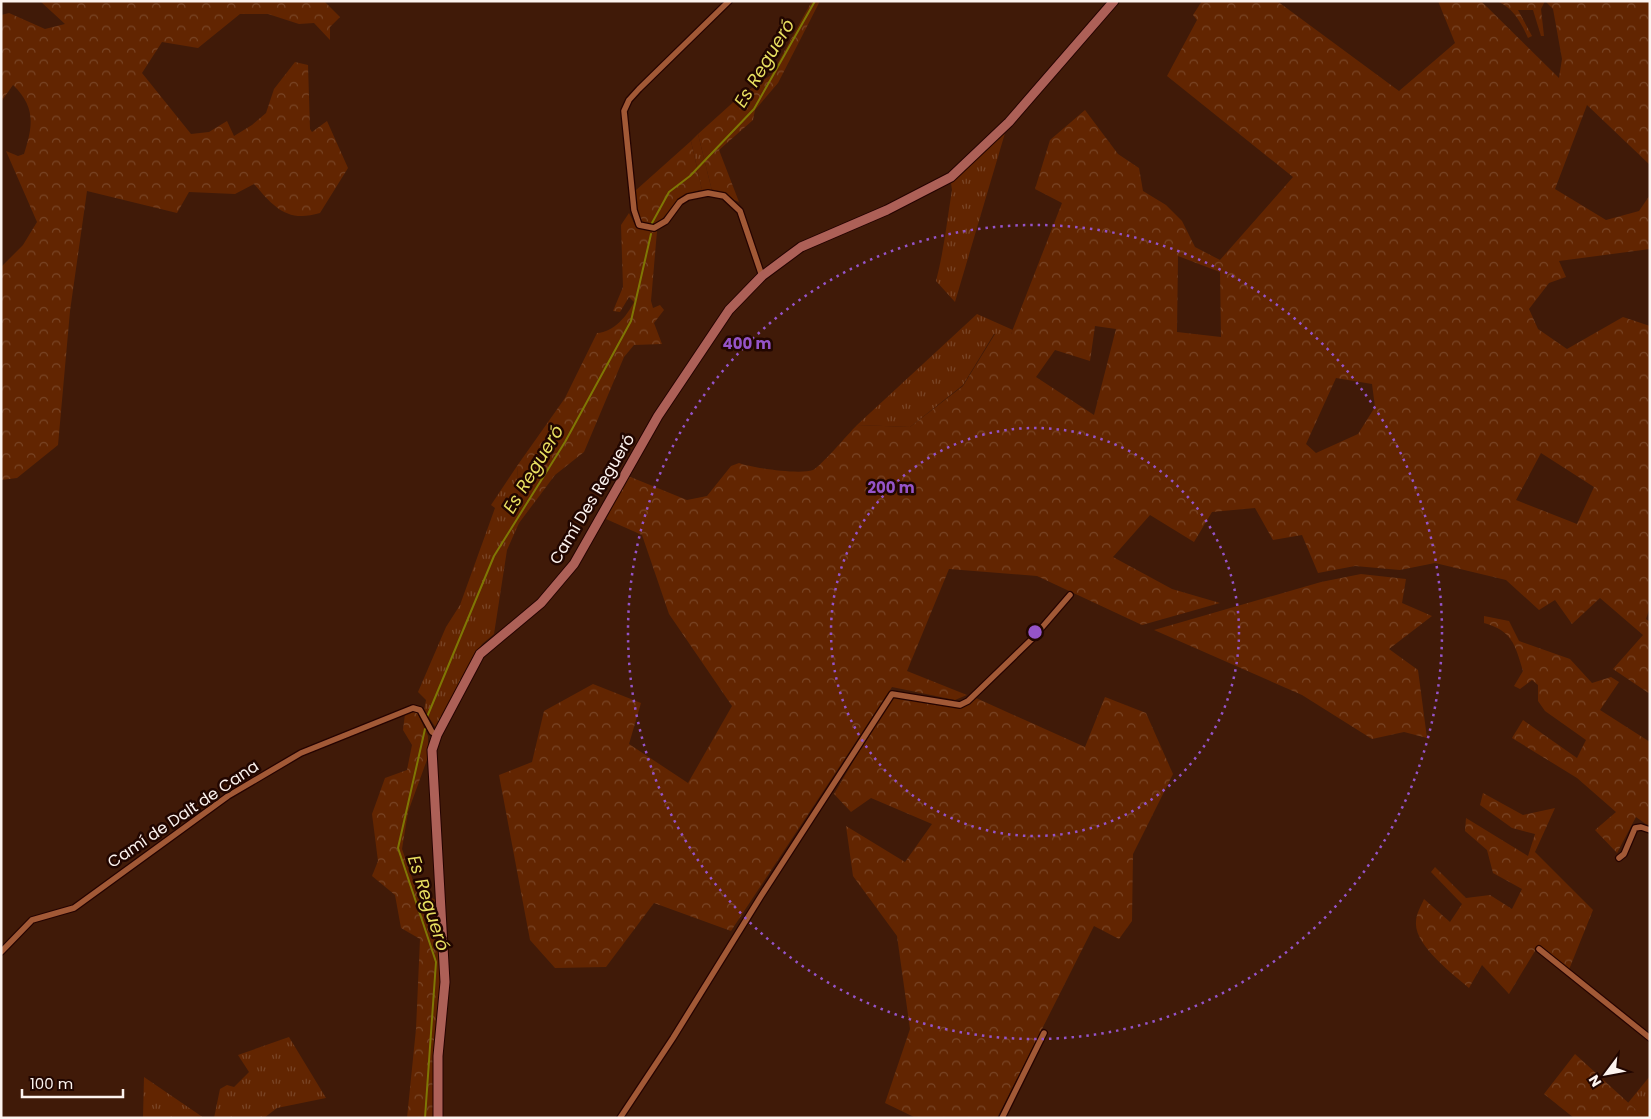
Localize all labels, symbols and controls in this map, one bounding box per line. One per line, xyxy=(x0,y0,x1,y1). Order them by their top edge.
water label: Es Regueró xyxy=(728,14,800,112)
text: 400 m xyxy=(723,333,772,354)
water label: Es Regueró xyxy=(497,420,569,518)
street label: Camí Des Regueró xyxy=(544,429,640,569)
text: 200 m xyxy=(867,477,915,498)
centre of rings xyxy=(1026,623,1044,641)
street label: Camí de Dalt de Cana xyxy=(103,755,263,873)
water label: Es Regueró xyxy=(402,852,456,954)
north arrow xyxy=(1581,1049,1631,1099)
scale bar xyxy=(22,1066,124,1098)
text: N xyxy=(1584,1071,1606,1091)
text: 100 m xyxy=(30,1073,73,1094)

